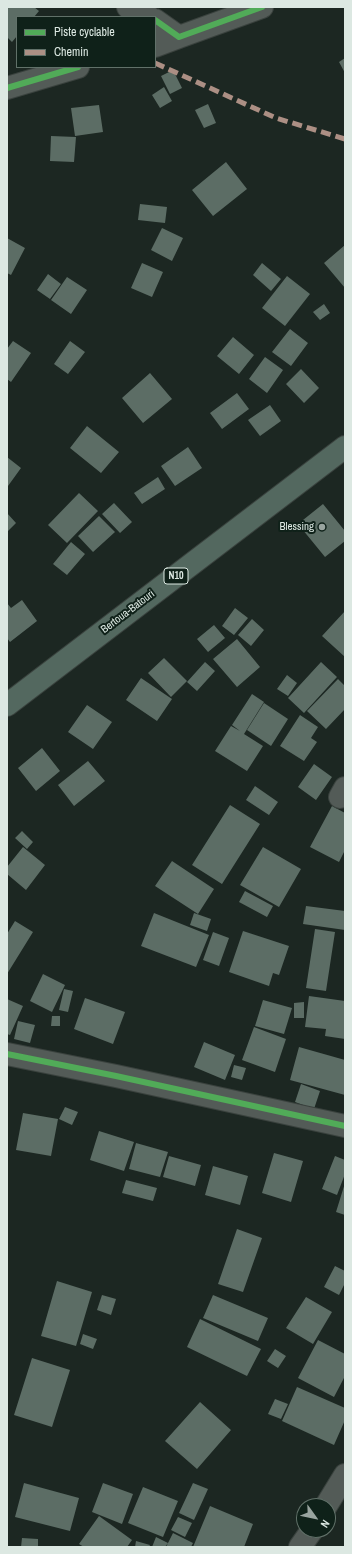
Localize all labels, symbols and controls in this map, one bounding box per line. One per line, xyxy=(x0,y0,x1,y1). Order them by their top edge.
legend xyxy=(16,16,156,68)
text: Piste cyclable xyxy=(54,24,115,40)
text: Chemin xyxy=(54,44,88,60)
place label: Blessing xyxy=(279,520,314,534)
marker: Blessing xyxy=(317,522,327,532)
road number: N10 xyxy=(164,568,188,584)
street label: Bertoua-Batouri xyxy=(99,588,157,636)
north arrow xyxy=(296,1498,336,1538)
text: N xyxy=(318,1517,333,1531)

